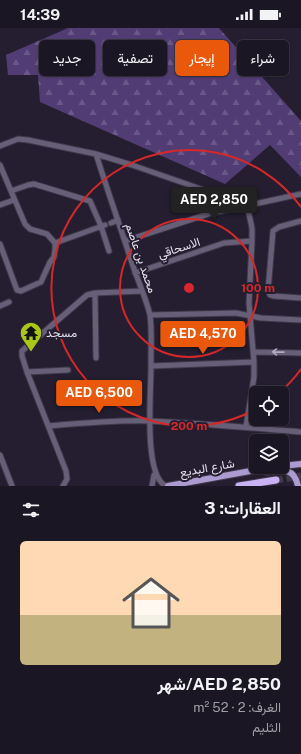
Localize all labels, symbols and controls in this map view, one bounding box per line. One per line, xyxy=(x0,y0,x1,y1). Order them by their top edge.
text: 14:39 xyxy=(20,6,60,23)
chip: جديد xyxy=(39,40,95,76)
chip: تصفية xyxy=(103,40,167,76)
chip: إيجار xyxy=(175,40,229,76)
chip: شراء xyxy=(237,40,289,76)
pin: AED 2,850 xyxy=(168,187,260,221)
text: AED 2,850 xyxy=(180,192,248,207)
street label: محمد بن عاصم xyxy=(122,221,159,295)
street label: الاسحاقي xyxy=(156,235,203,264)
centre of rings xyxy=(182,281,196,295)
text: 100 m xyxy=(241,281,275,295)
temple icon: مسجد xyxy=(18,320,44,353)
pin: AED 4,570 xyxy=(157,321,249,355)
place label: مسجد xyxy=(46,326,77,340)
text: AED 4,570 xyxy=(169,326,237,341)
one-way arrow xyxy=(272,348,285,356)
pin: AED 6,500 xyxy=(53,380,145,414)
text: AED 6,500 xyxy=(65,385,133,400)
map controls xyxy=(249,386,289,474)
button: locate xyxy=(249,386,289,426)
text: 200 m xyxy=(171,419,207,433)
button: layers xyxy=(249,434,289,474)
street label: شارع البديع xyxy=(178,456,236,482)
text: العقارات: 3 xyxy=(204,498,281,518)
icon: filters xyxy=(20,499,42,521)
icon: home xyxy=(115,567,187,639)
text: AED 2,850/شهر xyxy=(157,674,281,694)
text: الغرف: 2 · 52 m² xyxy=(193,700,281,715)
text: الثليم xyxy=(252,720,281,735)

